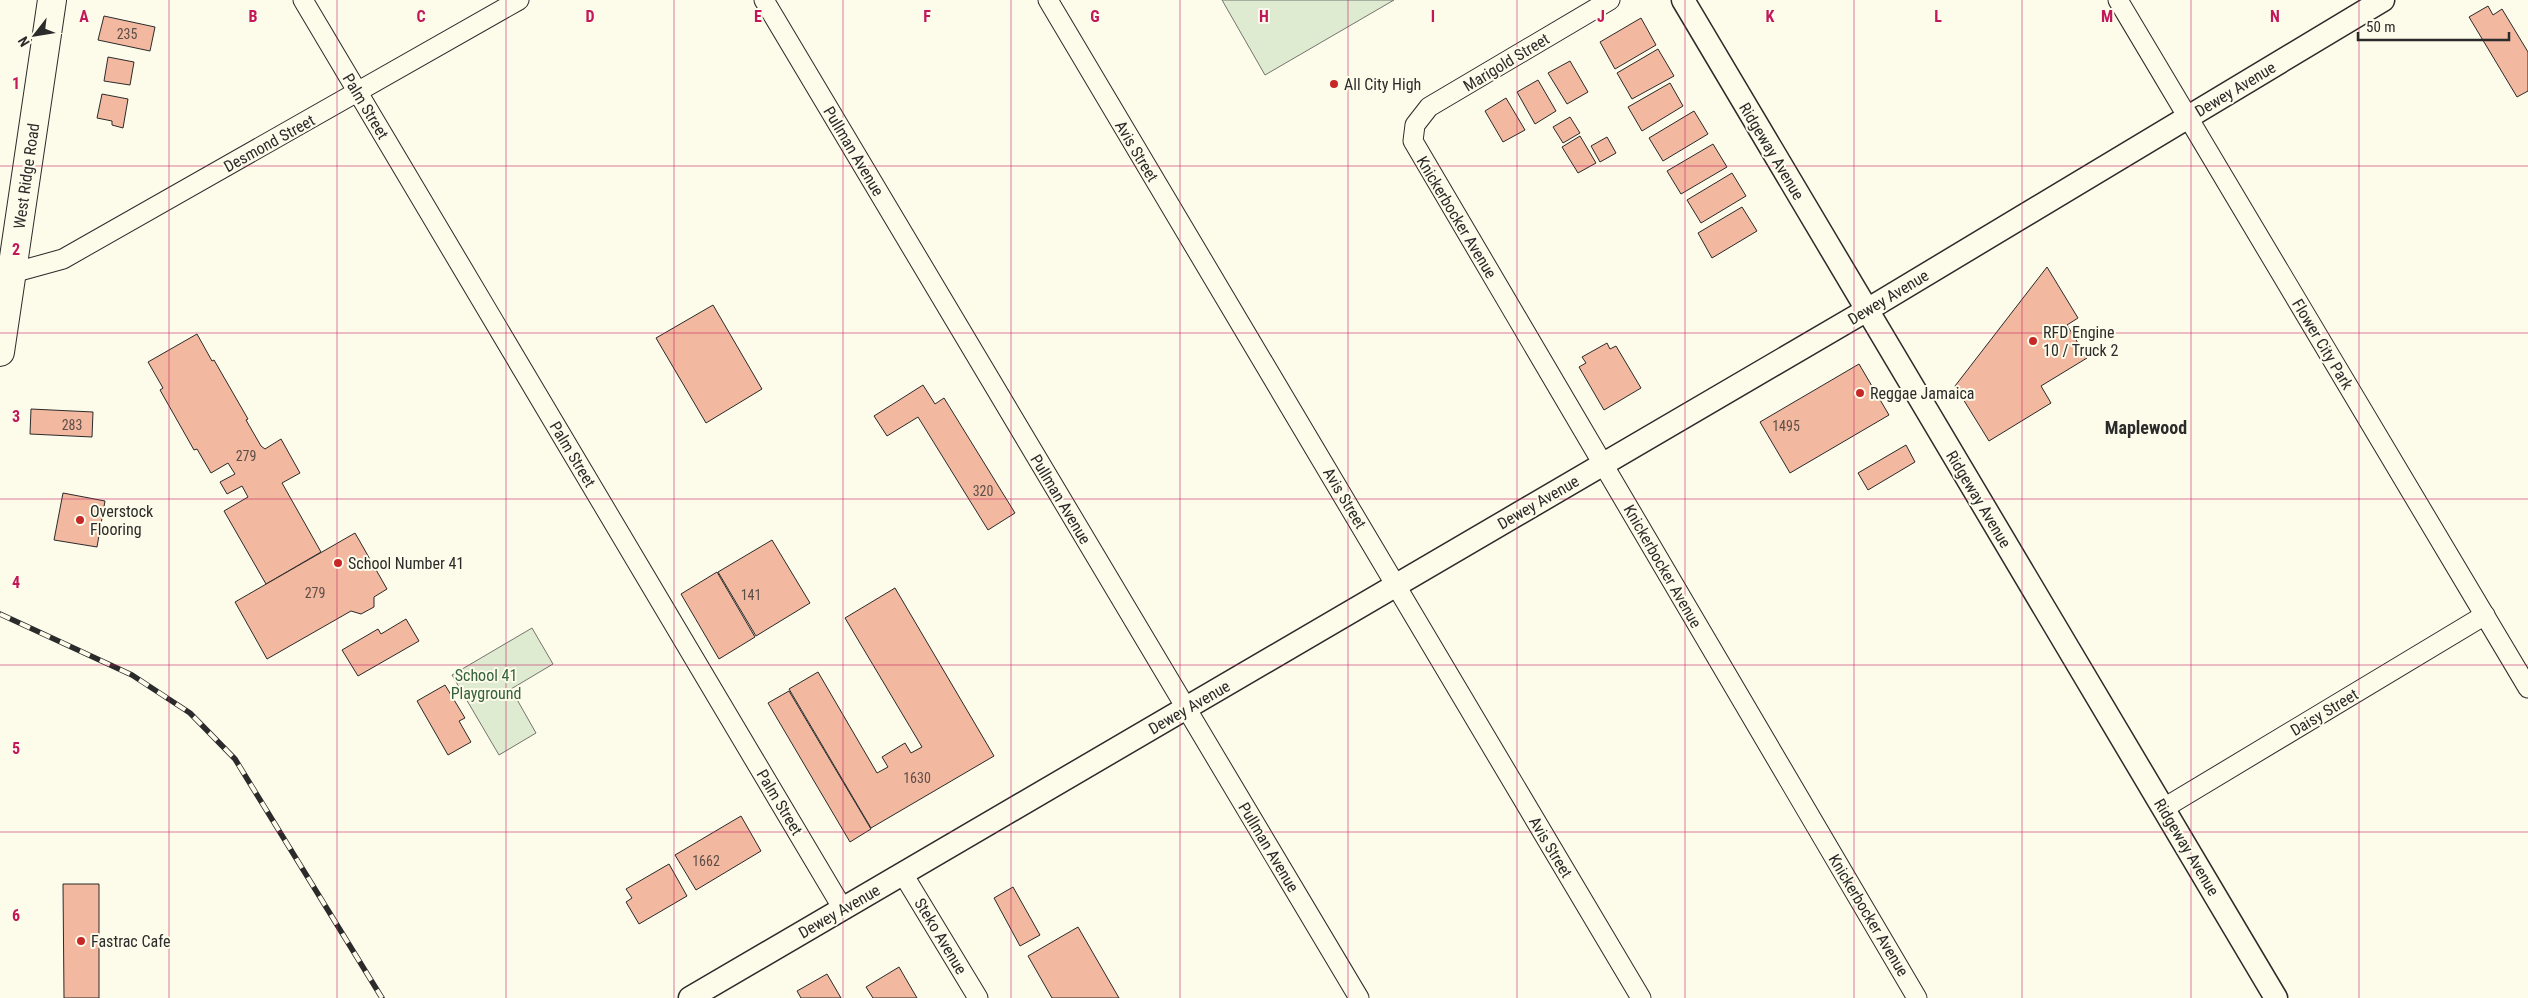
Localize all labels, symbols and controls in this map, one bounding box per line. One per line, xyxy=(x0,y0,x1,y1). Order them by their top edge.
text: A xyxy=(79,7,89,26)
text: B xyxy=(249,7,258,26)
text: C xyxy=(416,7,426,26)
text: D xyxy=(585,7,595,26)
text: E xyxy=(754,7,762,26)
text: F xyxy=(923,7,931,26)
text: G xyxy=(1090,7,1100,26)
text: H xyxy=(1259,7,1269,26)
text: I xyxy=(1431,7,1435,26)
text: J xyxy=(1597,7,1605,26)
text: K xyxy=(1766,7,1775,26)
text: L xyxy=(1934,7,1942,26)
text: M xyxy=(2101,7,2113,26)
text: N xyxy=(2270,7,2280,26)
north arrow xyxy=(10,10,60,60)
scale bar xyxy=(2358,10,2509,42)
text: 50 m xyxy=(2366,18,2396,36)
house number: 235 xyxy=(117,26,137,42)
street label: Marigold Street xyxy=(1460,29,1553,96)
text: N xyxy=(15,34,33,49)
street label: Dewey Avenue xyxy=(2191,58,2279,121)
street label: Palm Street xyxy=(339,70,393,143)
text: 1 xyxy=(12,74,20,93)
place label: All City High xyxy=(1344,75,1421,94)
marker: All City High xyxy=(1328,78,1340,90)
street label: Ridgeway Avenue xyxy=(1735,99,1808,203)
street label: Pullman Avenue xyxy=(819,103,888,199)
street label: Desmond Street xyxy=(221,111,318,176)
street label: Avis Street xyxy=(1111,117,1162,185)
street label: West Ridge Road xyxy=(10,122,43,230)
street label: Knickerbocker Avenue xyxy=(1413,153,1501,282)
text: 2 xyxy=(12,240,20,259)
street label: Dewey Avenue xyxy=(1844,266,1932,329)
street label: Flower City Park xyxy=(2288,296,2357,394)
place label: RFD Engine 10 / Truck 2 xyxy=(2043,323,2118,360)
marker: RFD Engine 10 / Truck 2 xyxy=(2027,335,2039,347)
place label: Reggae Jamaica xyxy=(1870,384,1974,403)
marker: Reggae Jamaica xyxy=(1854,387,1866,399)
text: 3 xyxy=(12,407,20,426)
house number: 283 xyxy=(62,417,82,433)
district label: Maplewood xyxy=(2105,417,2187,438)
street label: Palm Street xyxy=(546,418,600,491)
house number: 1495 xyxy=(1772,418,1800,434)
street label: Ridgeway Avenue xyxy=(1942,447,2015,551)
house number: 279 xyxy=(236,448,256,464)
street label: Pullman Avenue xyxy=(1026,451,1095,547)
street label: Avis Street xyxy=(1319,464,1370,532)
street label: Dewey Avenue xyxy=(1494,471,1582,533)
house number: 320 xyxy=(973,483,993,499)
street label: Knickerbocker Avenue xyxy=(1620,501,1706,631)
place label: Overstock Flooring xyxy=(90,502,154,539)
marker: Overstock Flooring xyxy=(74,514,86,526)
place label: School Number 41 xyxy=(348,554,464,573)
marker: School Number 41 xyxy=(332,557,344,569)
text: 4 xyxy=(12,573,20,592)
house number: 279 xyxy=(305,585,325,601)
house number: 141 xyxy=(741,587,761,603)
park label: School 41 Playground xyxy=(451,666,521,703)
street label: Dewey Avenue xyxy=(1145,676,1233,738)
street label: Daisy Street xyxy=(2287,685,2362,740)
text: 5 xyxy=(12,739,20,758)
street label: Palm Street xyxy=(753,766,807,839)
house number: 1630 xyxy=(903,770,931,786)
street label: Ridgeway Avenue xyxy=(2150,795,2223,899)
street label: Pullman Avenue xyxy=(1234,799,1303,895)
street label: Avis Street xyxy=(1525,813,1576,881)
street label: Knickerbocker Avenue xyxy=(1825,851,1913,980)
house number: 1662 xyxy=(692,853,720,869)
street label: Dewey Avenue xyxy=(795,880,883,942)
street label: Steko Avenue xyxy=(910,895,971,978)
text: 6 xyxy=(12,906,20,925)
place label: Fastrac Cafe xyxy=(91,932,171,951)
marker: Fastrac Cafe xyxy=(75,935,87,947)

